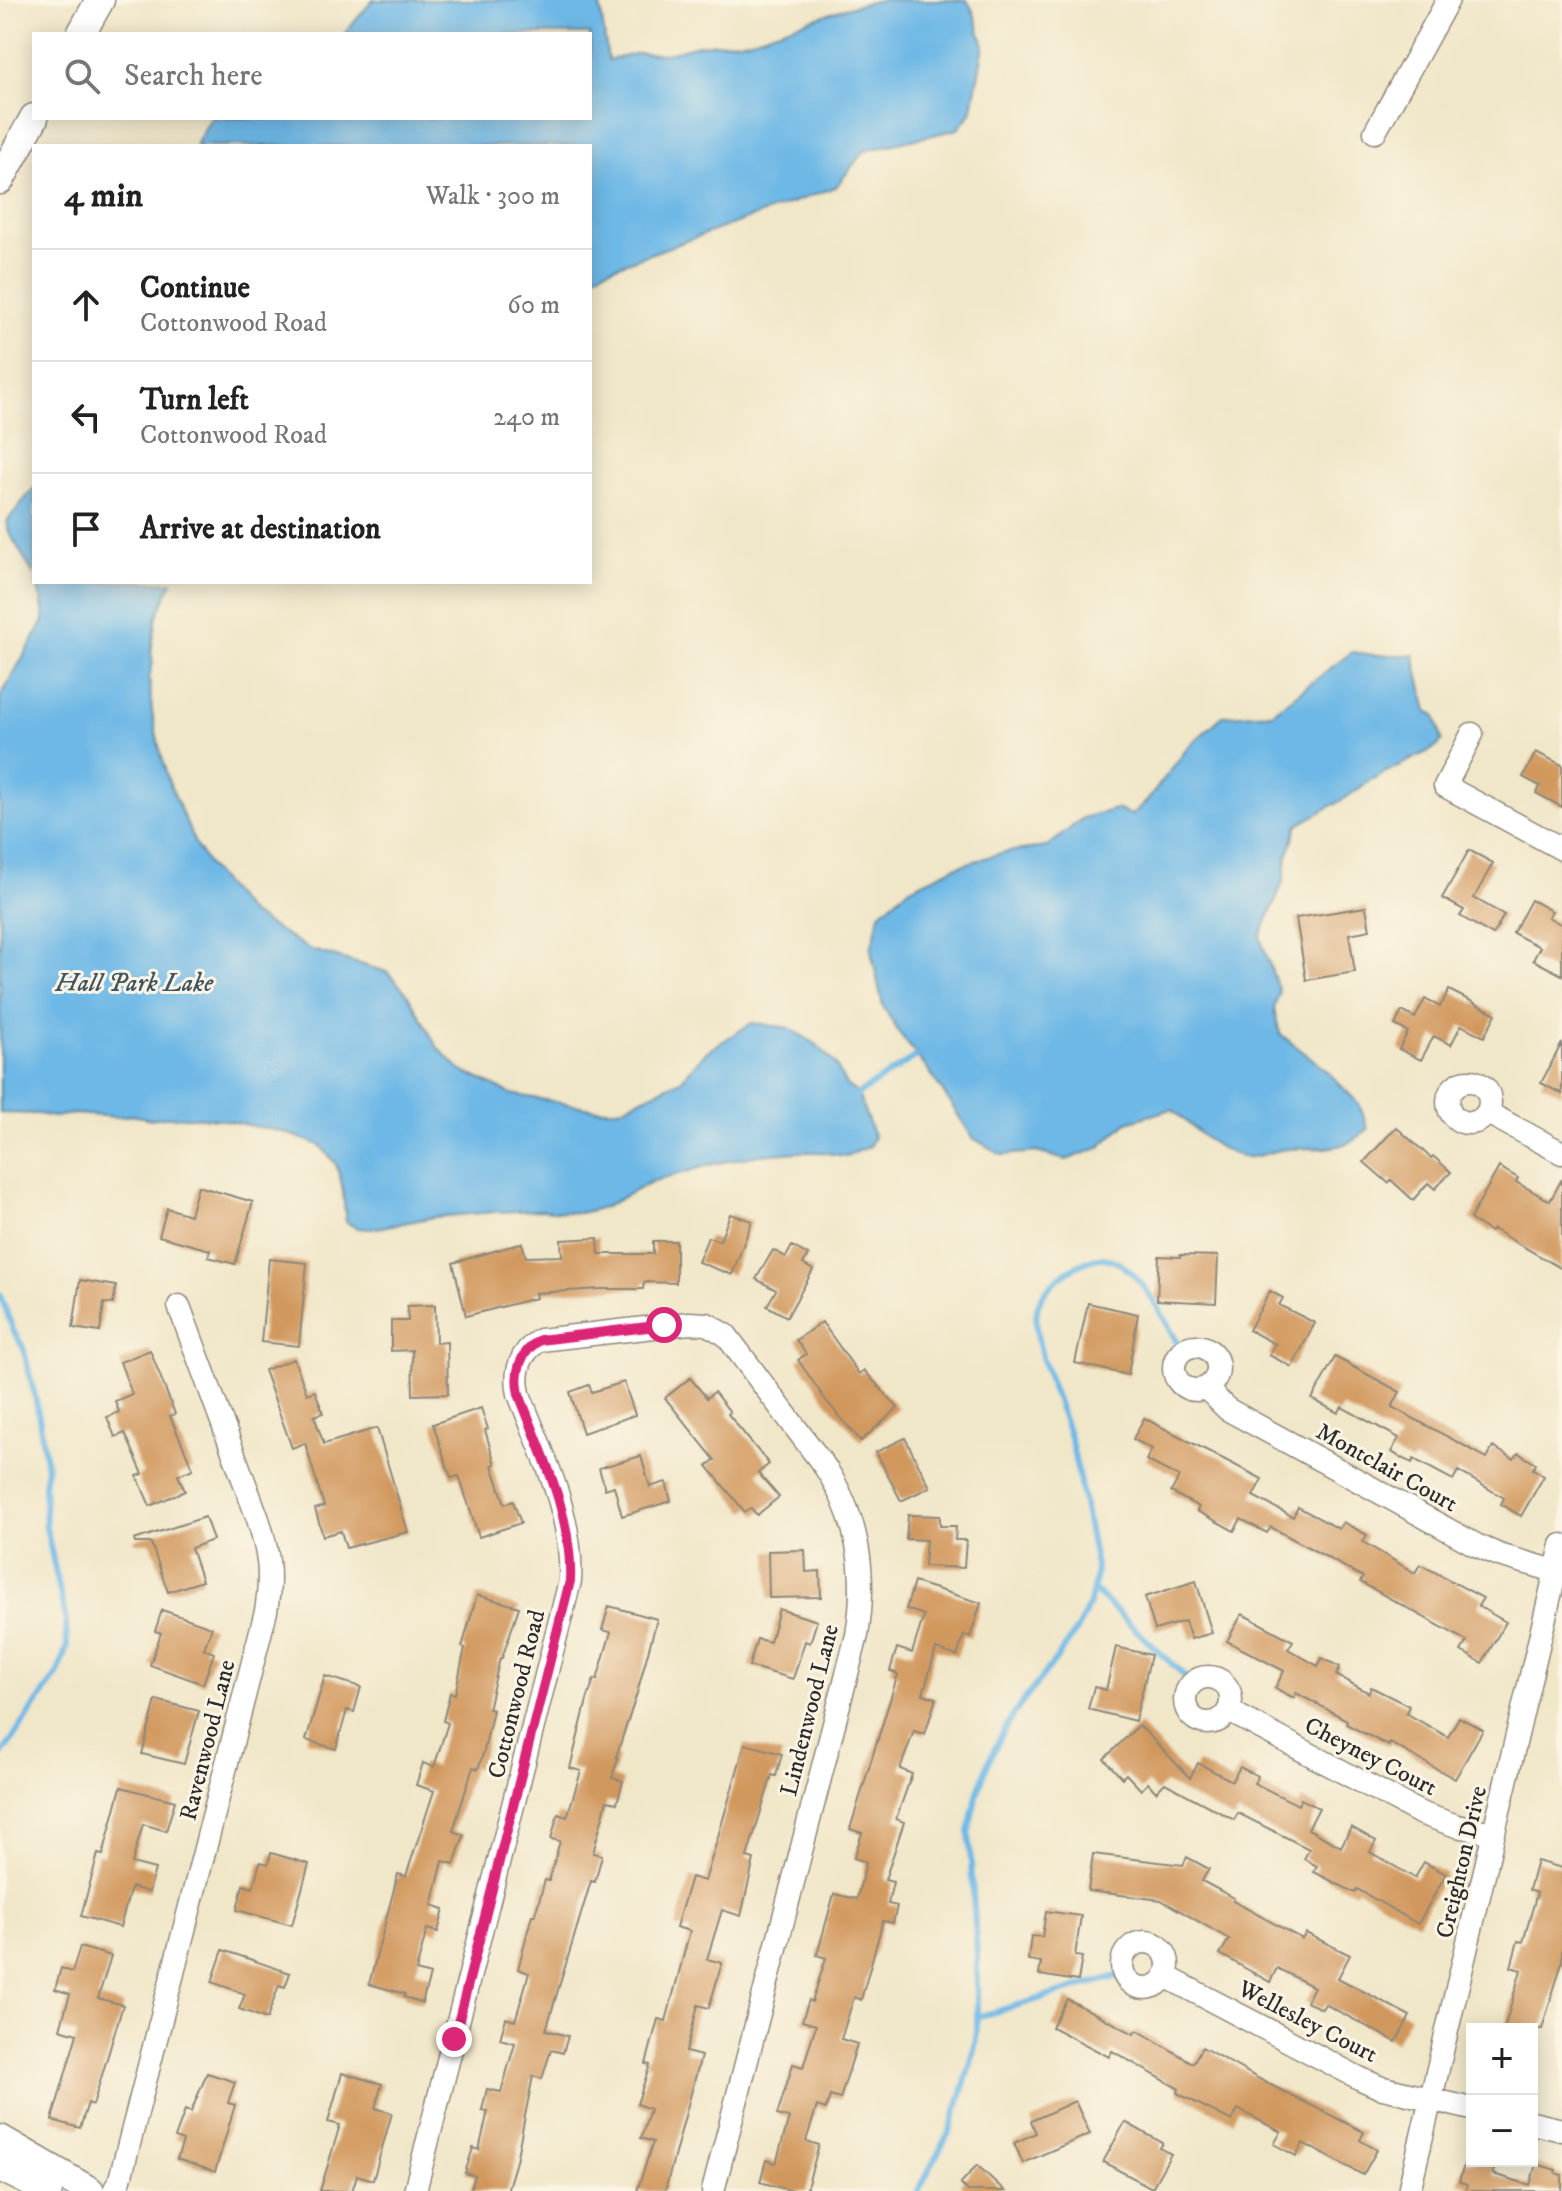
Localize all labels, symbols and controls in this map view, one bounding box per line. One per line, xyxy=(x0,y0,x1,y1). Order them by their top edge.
search box xyxy=(32,32,592,120)
icon: search xyxy=(60,54,104,98)
text: Search here xyxy=(124,58,263,95)
text: 4 min xyxy=(64,175,143,217)
text: Walk · 300 m xyxy=(426,180,560,213)
text: Continue xyxy=(140,270,250,307)
icon: ahead xyxy=(64,283,108,327)
text: 60 m xyxy=(507,289,560,322)
text: Cottonwood Road xyxy=(140,307,327,340)
text: Turn left xyxy=(140,382,249,419)
icon: left xyxy=(64,395,108,439)
text: 240 m xyxy=(493,401,560,434)
text: Cottonwood Road xyxy=(140,419,327,452)
icon: arrive xyxy=(64,507,108,551)
text: Arrive at destination xyxy=(140,511,381,548)
water label: Hall Park Lake xyxy=(54,967,214,1000)
route start xyxy=(646,1307,682,1343)
street label: Montclair Court xyxy=(1310,1417,1463,1519)
street label: Cottonwood Road xyxy=(482,1607,552,1782)
street label: Lindenwood Lane xyxy=(774,1621,846,1799)
street label: Ravenwood Lane xyxy=(174,1657,242,1824)
street label: Cheyney Court xyxy=(1299,1711,1442,1803)
street label: Creighton Drive xyxy=(1430,1783,1494,1941)
street label: Wellesley Court xyxy=(1232,1973,1383,2070)
route end xyxy=(436,2021,472,2057)
map controls xyxy=(1466,2023,1538,2167)
button: + xyxy=(1466,2023,1538,2095)
button: − xyxy=(1466,2095,1538,2167)

